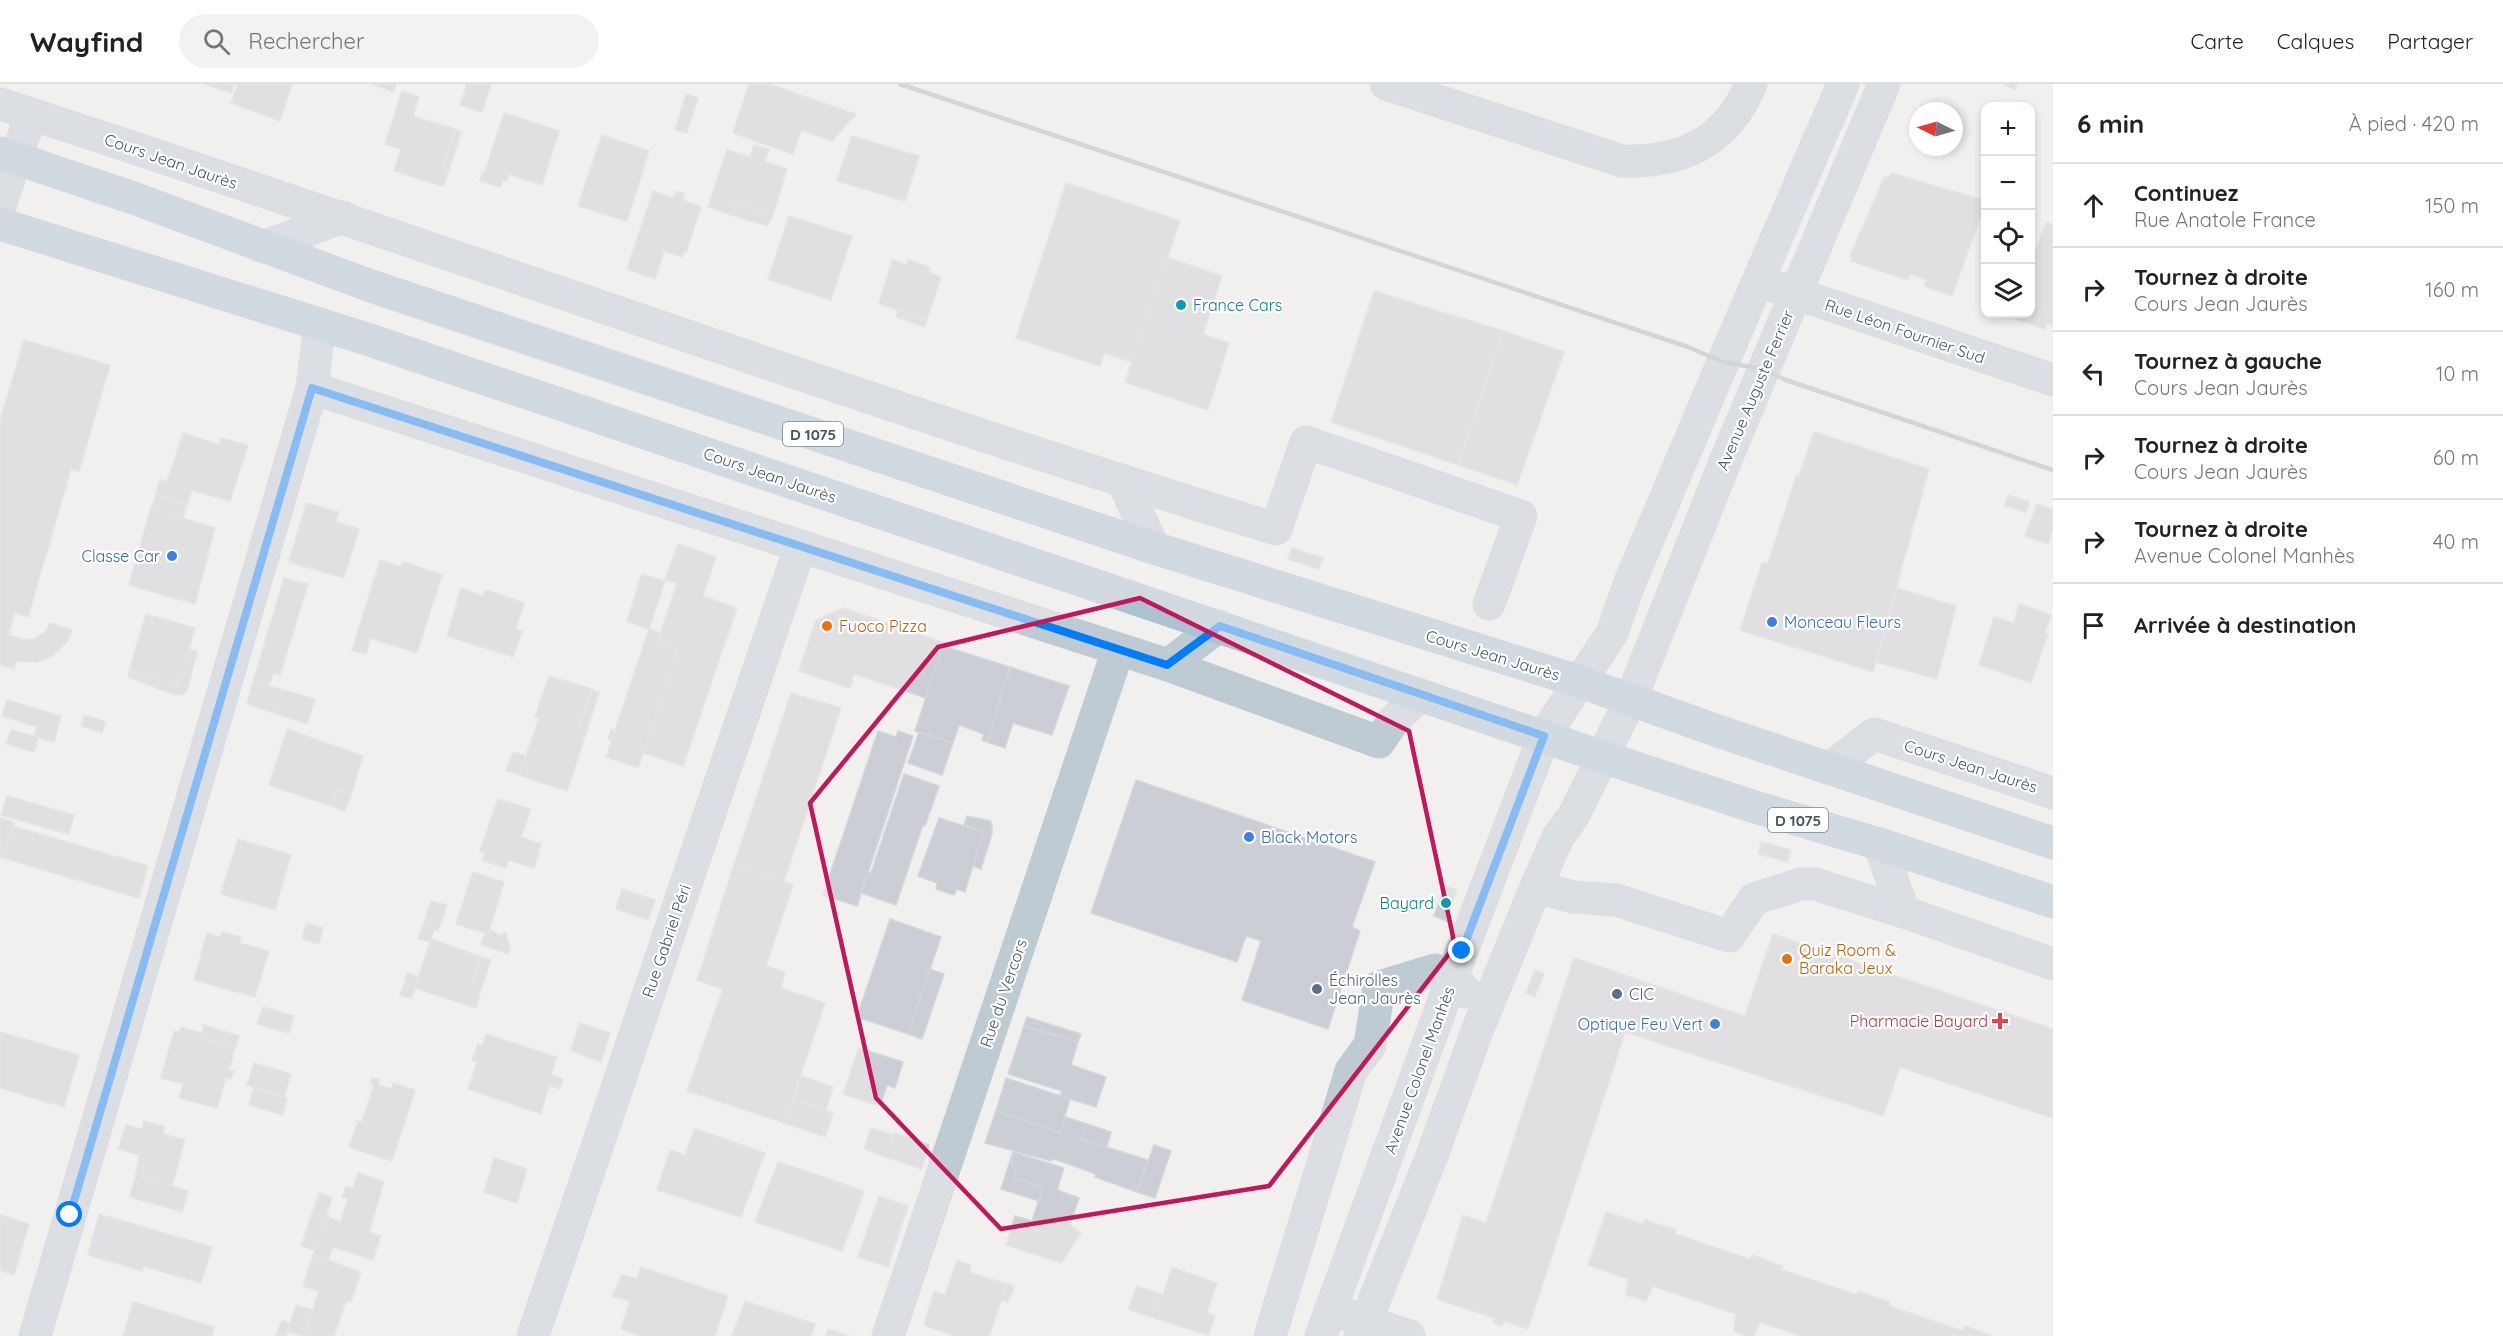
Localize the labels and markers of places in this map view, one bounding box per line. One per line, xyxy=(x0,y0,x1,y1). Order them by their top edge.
place label: France Cars xyxy=(1193,295,1282,315)
marker: France Cars xyxy=(1174,298,1188,312)
place label: Classe Car xyxy=(81,546,160,566)
marker: Classe Car xyxy=(165,549,179,563)
place label: Monceau Fleurs xyxy=(1784,612,1901,632)
marker: Monceau Fleurs xyxy=(1765,615,1779,629)
place label: Fuoco Pizza xyxy=(839,616,927,636)
marker: Fuoco Pizza xyxy=(820,619,834,633)
place label: Black Motors xyxy=(1261,827,1358,847)
marker: Black Motors xyxy=(1242,830,1256,844)
place label: Bayard xyxy=(1380,893,1434,913)
marker: Bayard xyxy=(1439,896,1453,910)
place label: Quiz Room & Baraka Jeux xyxy=(1799,940,1896,978)
marker: Quiz Room & Baraka Jeux xyxy=(1780,952,1794,966)
place label: Échirolles Jean Jaurès xyxy=(1329,970,1421,1008)
marker: Échirolles Jean Jaurès xyxy=(1310,982,1324,996)
place label: CIC xyxy=(1629,984,1654,1004)
marker: CIC xyxy=(1610,987,1624,1001)
place label: Pharmacie Bayard xyxy=(1850,1011,1988,1031)
place label: Optique Feu Vert xyxy=(1578,1014,1703,1034)
marker: Pharmacie Bayard xyxy=(1993,1014,2007,1028)
marker: Optique Feu Vert xyxy=(1708,1017,1722,1031)

